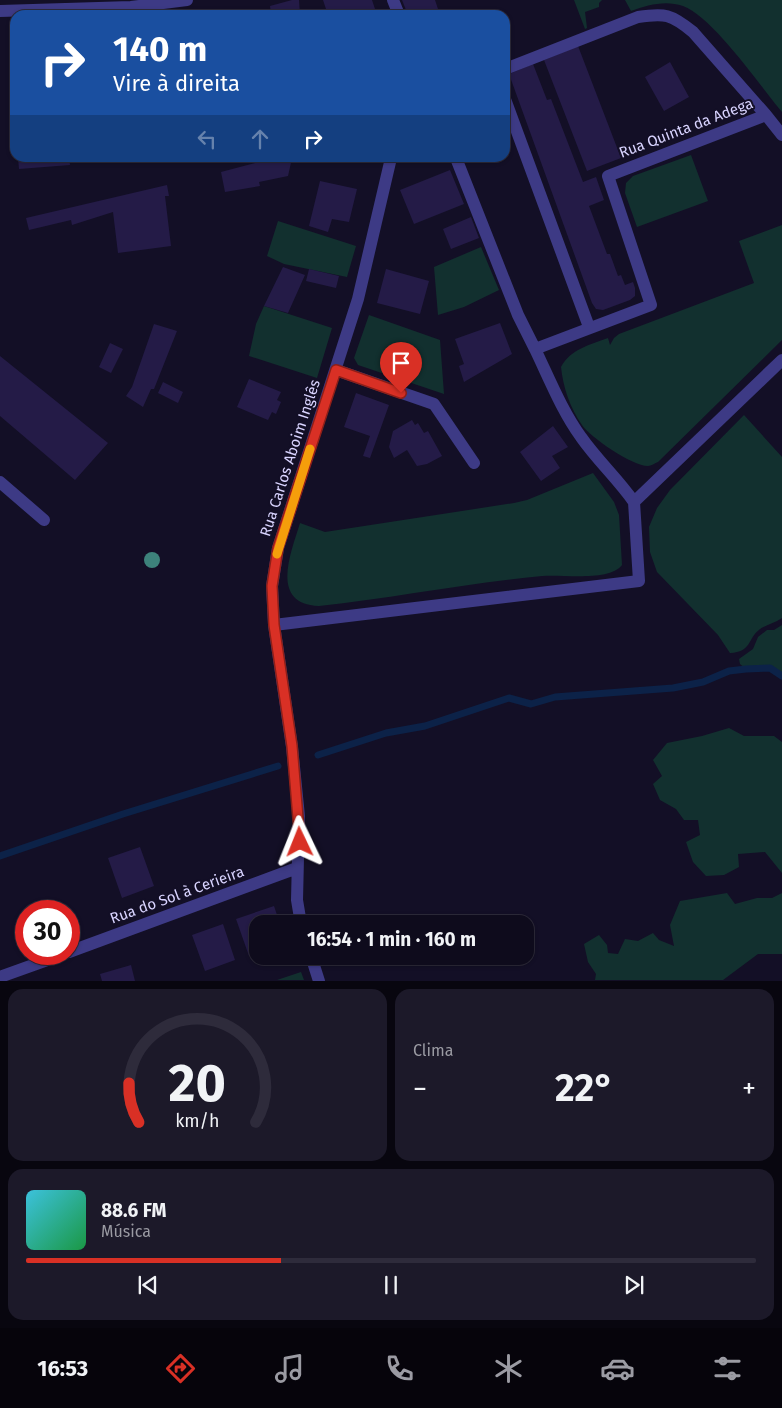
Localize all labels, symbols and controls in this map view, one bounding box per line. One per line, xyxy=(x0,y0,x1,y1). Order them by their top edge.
text: 140 m xyxy=(113,28,207,70)
icon: right xyxy=(30,30,95,95)
text: Vire à direita xyxy=(113,70,240,97)
street label: Rua Quinta da Adega xyxy=(616,94,756,162)
icon: left xyxy=(193,125,221,153)
icon: ahead xyxy=(246,125,274,153)
icon: right xyxy=(299,125,327,153)
pin xyxy=(380,342,422,393)
icon: arrive xyxy=(387,349,415,377)
street label: Rua Carlos Aboim Inglês xyxy=(256,377,324,539)
position arrow xyxy=(273,815,325,867)
street label: Rua do Sol à Cerieira xyxy=(108,862,246,928)
speed limit sign: 30 xyxy=(15,900,80,965)
text: 16:54 · 1 min · 160 m xyxy=(307,928,476,951)
text: Clima xyxy=(413,1041,453,1060)
text: 20 xyxy=(169,1052,226,1115)
text: 22° xyxy=(555,1065,614,1111)
text: − xyxy=(413,1072,427,1105)
text: + xyxy=(742,1072,756,1105)
text: km/h xyxy=(175,1110,220,1132)
text: 88.6 FM xyxy=(101,1199,166,1222)
text: Música xyxy=(101,1222,151,1241)
icon: previous xyxy=(134,1271,162,1299)
icon: pause xyxy=(377,1271,405,1299)
icon: next xyxy=(620,1271,648,1299)
icon: directions xyxy=(163,1351,198,1386)
icon: music xyxy=(272,1351,307,1386)
icon: phone xyxy=(382,1351,417,1386)
icon: climate xyxy=(491,1351,526,1386)
icon: car xyxy=(600,1351,635,1386)
icon: filters xyxy=(710,1351,745,1386)
text: 16:53 xyxy=(37,1355,88,1382)

